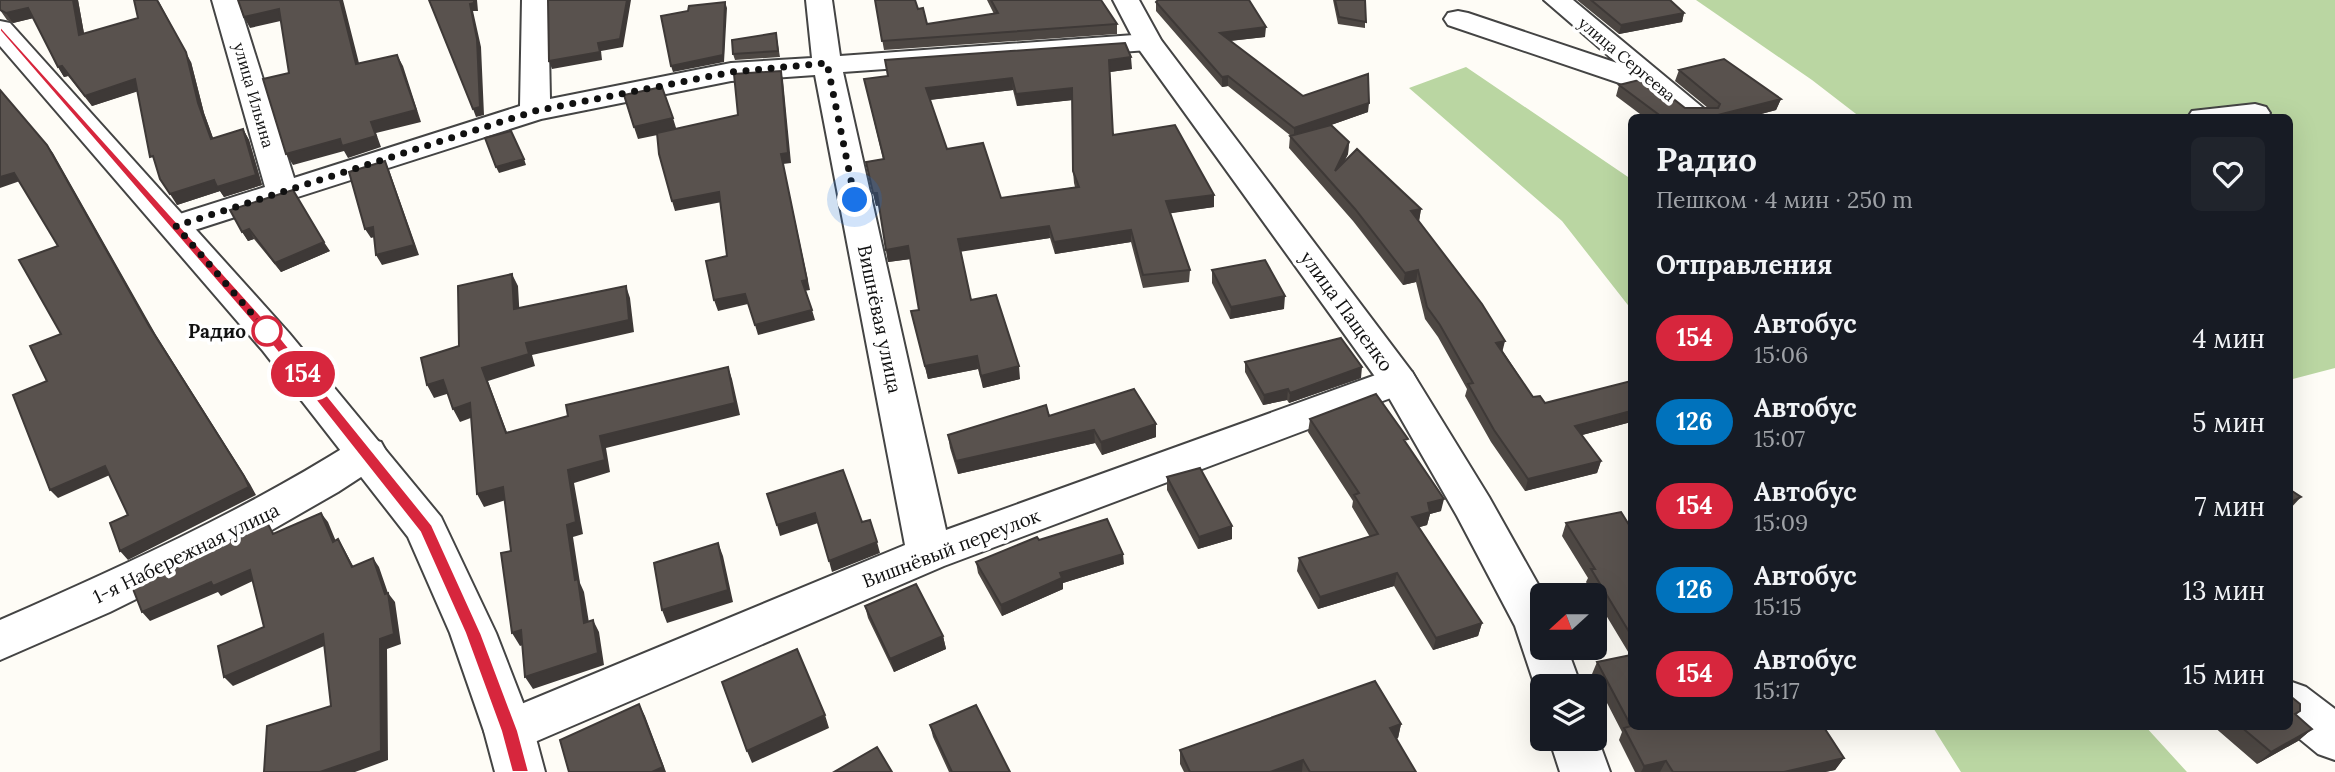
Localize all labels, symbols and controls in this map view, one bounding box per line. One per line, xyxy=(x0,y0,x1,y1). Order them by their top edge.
street label: улица Сергеева xyxy=(1574,13,1680,105)
street label: улица Ильина xyxy=(229,40,279,150)
button: heart xyxy=(2191,137,2265,211)
text: Радио xyxy=(1656,138,1757,180)
your location xyxy=(837,182,872,217)
text: Пешком · 4 мин · 250 m xyxy=(1656,185,1913,214)
street label: Вишнёвая улица xyxy=(853,243,908,396)
street label: улица Пащенко xyxy=(1295,246,1399,376)
text: Отправления xyxy=(1656,248,1832,281)
text: Автобус xyxy=(1754,307,1857,340)
marker: Радио xyxy=(252,316,282,346)
place label: Радио xyxy=(188,319,246,343)
text: 154 xyxy=(1676,322,1713,353)
text: 4 мин xyxy=(2192,322,2265,355)
text: 15:06 xyxy=(1754,340,1808,369)
line badge: 154 xyxy=(263,351,343,397)
text: 154 xyxy=(285,358,321,389)
text: Автобус xyxy=(1754,391,1857,424)
text: 126 xyxy=(1676,406,1713,437)
text: 5 мин xyxy=(2192,406,2265,439)
text: 15:07 xyxy=(1754,424,1805,453)
text: Автобус xyxy=(1754,475,1857,508)
text: 154 xyxy=(1676,490,1713,521)
text: 7 мин xyxy=(2195,490,2265,523)
street label: 1-я Набережная улица xyxy=(89,497,283,609)
street label: Вишнёвый переулок xyxy=(859,503,1044,593)
text: 15:09 xyxy=(1754,508,1808,537)
text: Автобус xyxy=(1754,559,1857,592)
text: 126 xyxy=(1676,574,1713,605)
text: 13 мин xyxy=(2183,574,2265,607)
north arrow xyxy=(1530,583,1606,660)
map controls xyxy=(1530,583,1607,751)
text: 15:15 xyxy=(1754,592,1802,621)
text: Автобус xyxy=(1754,643,1857,676)
text: 154 xyxy=(1676,658,1713,689)
text: 15 мин xyxy=(2183,658,2265,691)
button: layers xyxy=(1530,674,1607,751)
text: 15:17 xyxy=(1754,676,1800,705)

